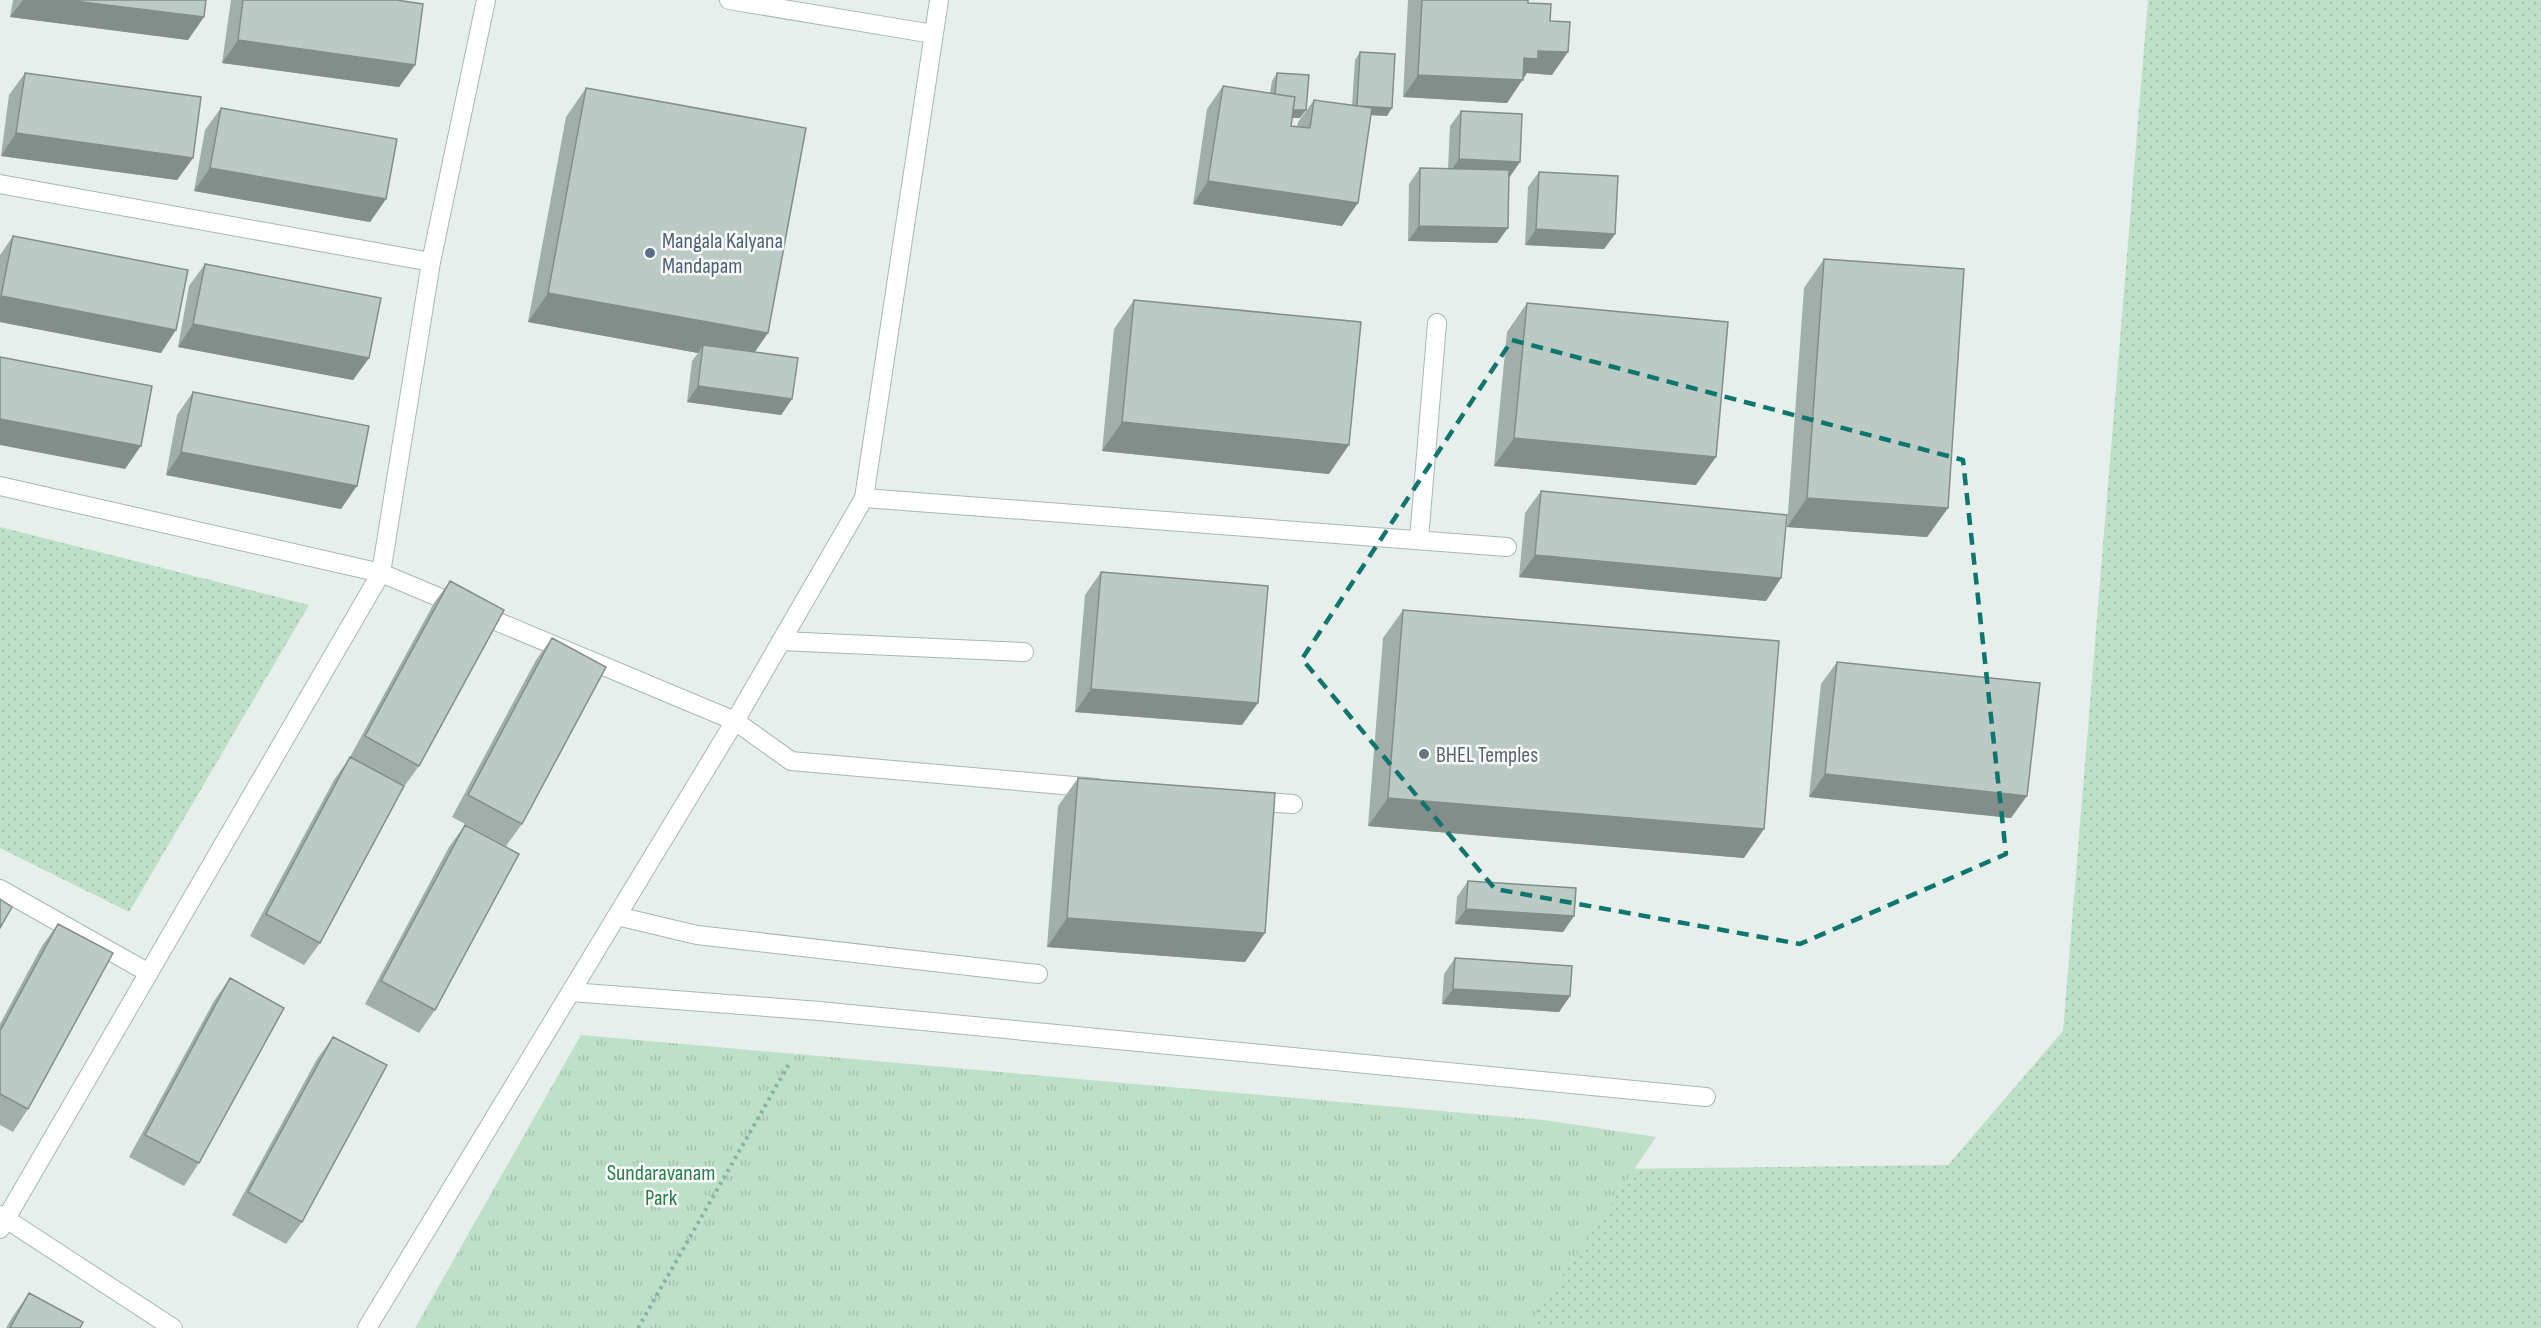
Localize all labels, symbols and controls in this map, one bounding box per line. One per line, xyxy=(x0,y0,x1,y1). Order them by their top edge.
place label: Mangala Kalyana Mandapam xyxy=(662,228,783,280)
marker: Mangala Kalyana Mandapam xyxy=(643,246,657,260)
place label: BHEL Temples xyxy=(1436,742,1538,769)
marker: BHEL Temples xyxy=(1417,747,1431,761)
park label: Sundaravanam Park xyxy=(607,1160,715,1212)

